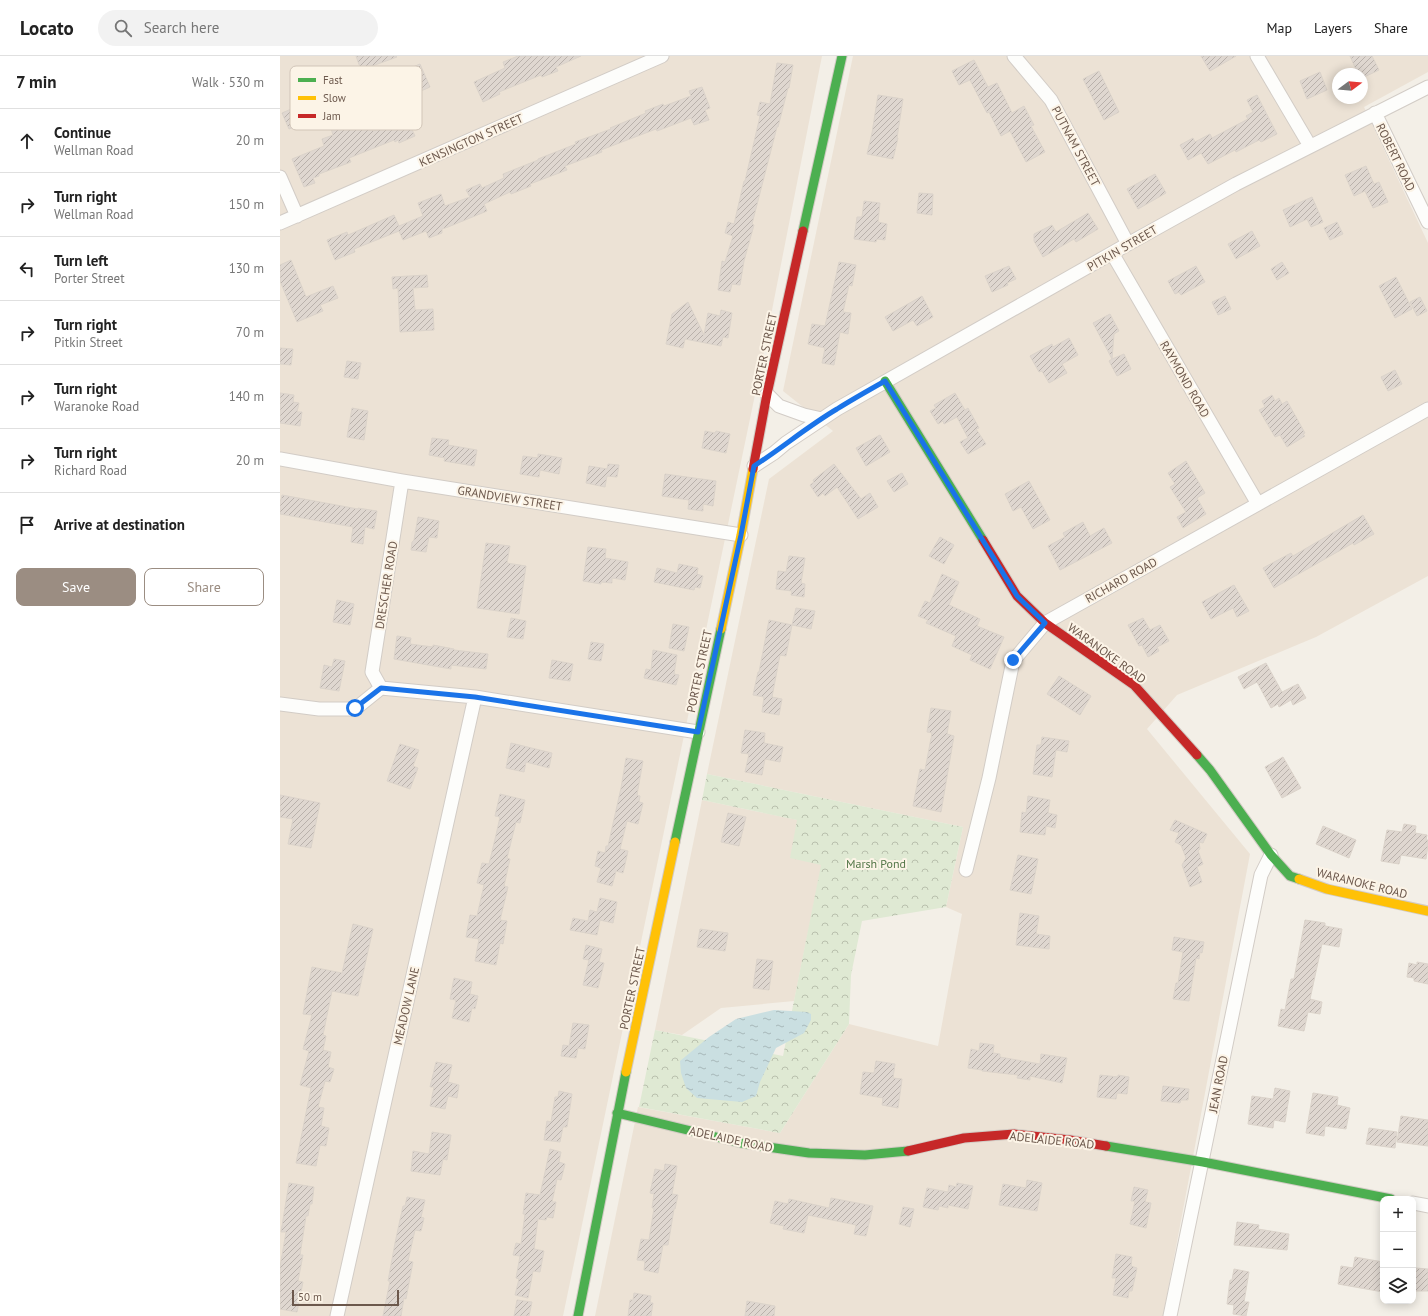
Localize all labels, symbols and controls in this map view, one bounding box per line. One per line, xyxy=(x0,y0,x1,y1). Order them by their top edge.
search box xyxy=(98,10,378,46)
text: Locato xyxy=(20,16,74,40)
icon: search xyxy=(112,17,134,39)
text: Search here xyxy=(144,18,219,37)
text: Map xyxy=(1266,19,1292,37)
text: Layers xyxy=(1314,19,1352,37)
text: Share xyxy=(1374,19,1408,37)
legend xyxy=(290,66,422,130)
north arrow xyxy=(1332,68,1368,104)
text: 7 min xyxy=(16,71,57,93)
text: Fast xyxy=(323,73,343,87)
text: Walk · 530 m xyxy=(192,74,264,91)
text: Slow xyxy=(323,91,346,105)
street label: PUTNAM STREET xyxy=(1049,103,1104,189)
text: Jam xyxy=(322,109,341,123)
street label: KENSINGTON STREET xyxy=(417,110,526,170)
street label: ROBERT ROAD xyxy=(1373,121,1419,193)
text: Continue xyxy=(54,123,111,142)
icon: ahead xyxy=(16,130,38,152)
text: 20 m xyxy=(236,132,264,149)
text: Wellman Road xyxy=(54,142,134,159)
text: Turn right xyxy=(54,187,117,206)
icon: right xyxy=(16,194,38,216)
text: 150 m xyxy=(229,196,264,213)
text: Wellman Road xyxy=(54,206,134,223)
street label: PITKIN STREET xyxy=(1084,222,1160,274)
text: Turn left xyxy=(54,251,108,270)
icon: left xyxy=(16,258,38,280)
text: 130 m xyxy=(229,260,264,277)
text: Porter Street xyxy=(54,270,125,287)
street label: PORTER STREET xyxy=(748,311,780,397)
text: Turn right xyxy=(54,315,117,334)
icon: right xyxy=(16,322,38,344)
text: 70 m xyxy=(236,324,264,341)
text: Pitkin Street xyxy=(54,334,123,351)
street label: RAYMOND ROAD xyxy=(1157,338,1213,420)
text: Turn right xyxy=(54,379,117,398)
icon: right xyxy=(16,386,38,408)
text: 140 m xyxy=(229,388,264,405)
text: Waranoke Road xyxy=(54,398,139,415)
text: Turn right xyxy=(54,443,117,462)
icon: right xyxy=(16,450,38,472)
text: 20 m xyxy=(236,452,264,469)
text: Richard Road xyxy=(54,462,127,479)
street label: GRANDVIEW STREET xyxy=(456,482,564,514)
icon: arrive xyxy=(16,514,38,536)
text: Arrive at destination xyxy=(54,515,185,534)
street label: DRESCHER ROAD xyxy=(372,540,400,630)
street label: RICHARD ROAD xyxy=(1082,554,1160,606)
button: Save xyxy=(16,568,136,606)
button: Share xyxy=(144,568,264,606)
street label: WARANOKE ROAD xyxy=(1065,620,1149,687)
street label: PORTER STREET xyxy=(683,628,715,714)
route end xyxy=(1004,651,1022,669)
route start xyxy=(346,699,364,717)
park label: Marsh Pond xyxy=(846,856,906,871)
street label: WARANOKE ROAD xyxy=(1315,864,1409,902)
street label: PORTER STREET xyxy=(616,945,648,1031)
street label: MEADOW LANE xyxy=(390,966,422,1046)
street label: JEAN ROAD xyxy=(1205,1054,1231,1115)
street label: ADELAIDE ROAD xyxy=(688,1123,774,1155)
street label: ADELAIDE ROAD xyxy=(1009,1128,1095,1152)
map controls xyxy=(1380,1196,1416,1304)
button: + xyxy=(1380,1196,1416,1232)
button: − xyxy=(1380,1232,1416,1268)
button: layers xyxy=(1380,1268,1416,1304)
scale bar xyxy=(292,1288,399,1307)
text: 50 m xyxy=(298,1290,322,1304)

